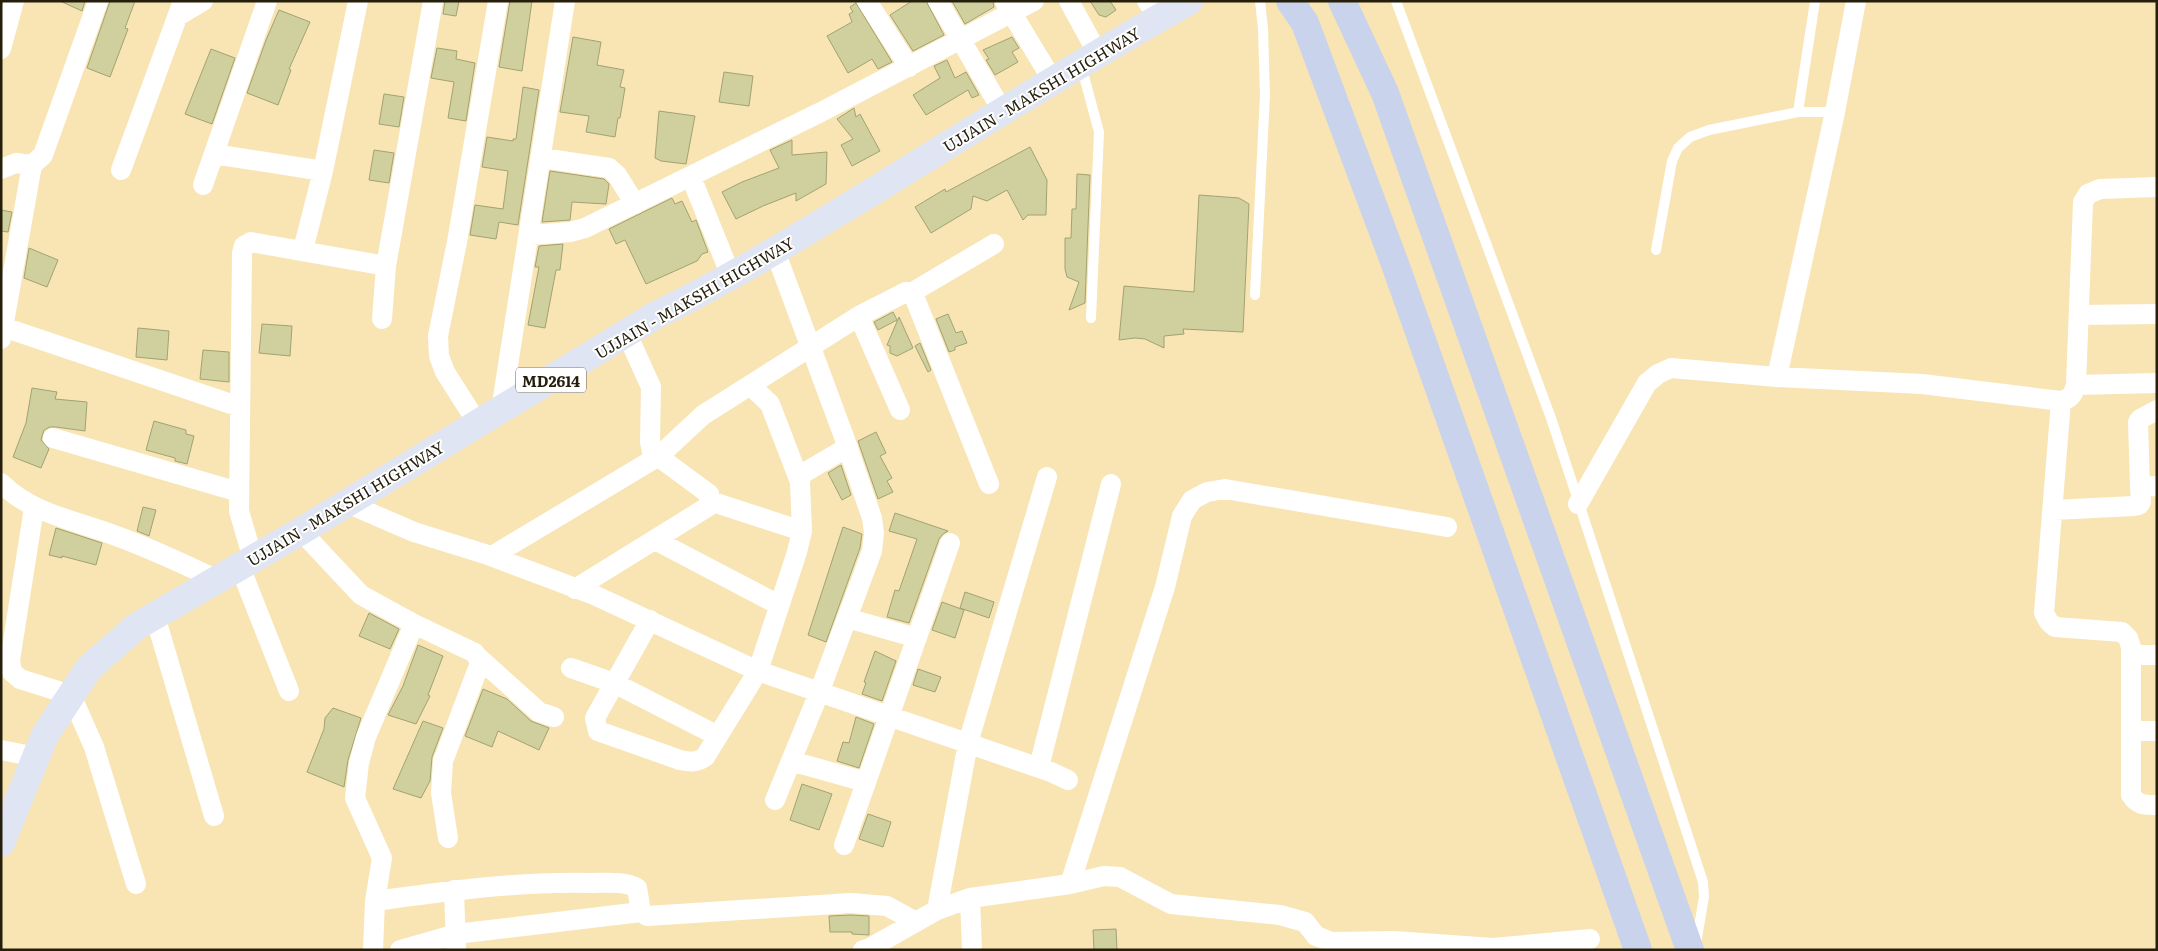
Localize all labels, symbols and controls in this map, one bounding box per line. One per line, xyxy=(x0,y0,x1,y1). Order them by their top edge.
street label: UJJAIN - MAKSHI HIGHWAY xyxy=(938,20,1145,158)
street label: UJJAIN - MAKSHI HIGHWAY xyxy=(590,230,799,364)
road number: MD2614 xyxy=(516,368,586,392)
street label: UJJAIN - MAKSHI HIGHWAY xyxy=(242,434,449,572)

